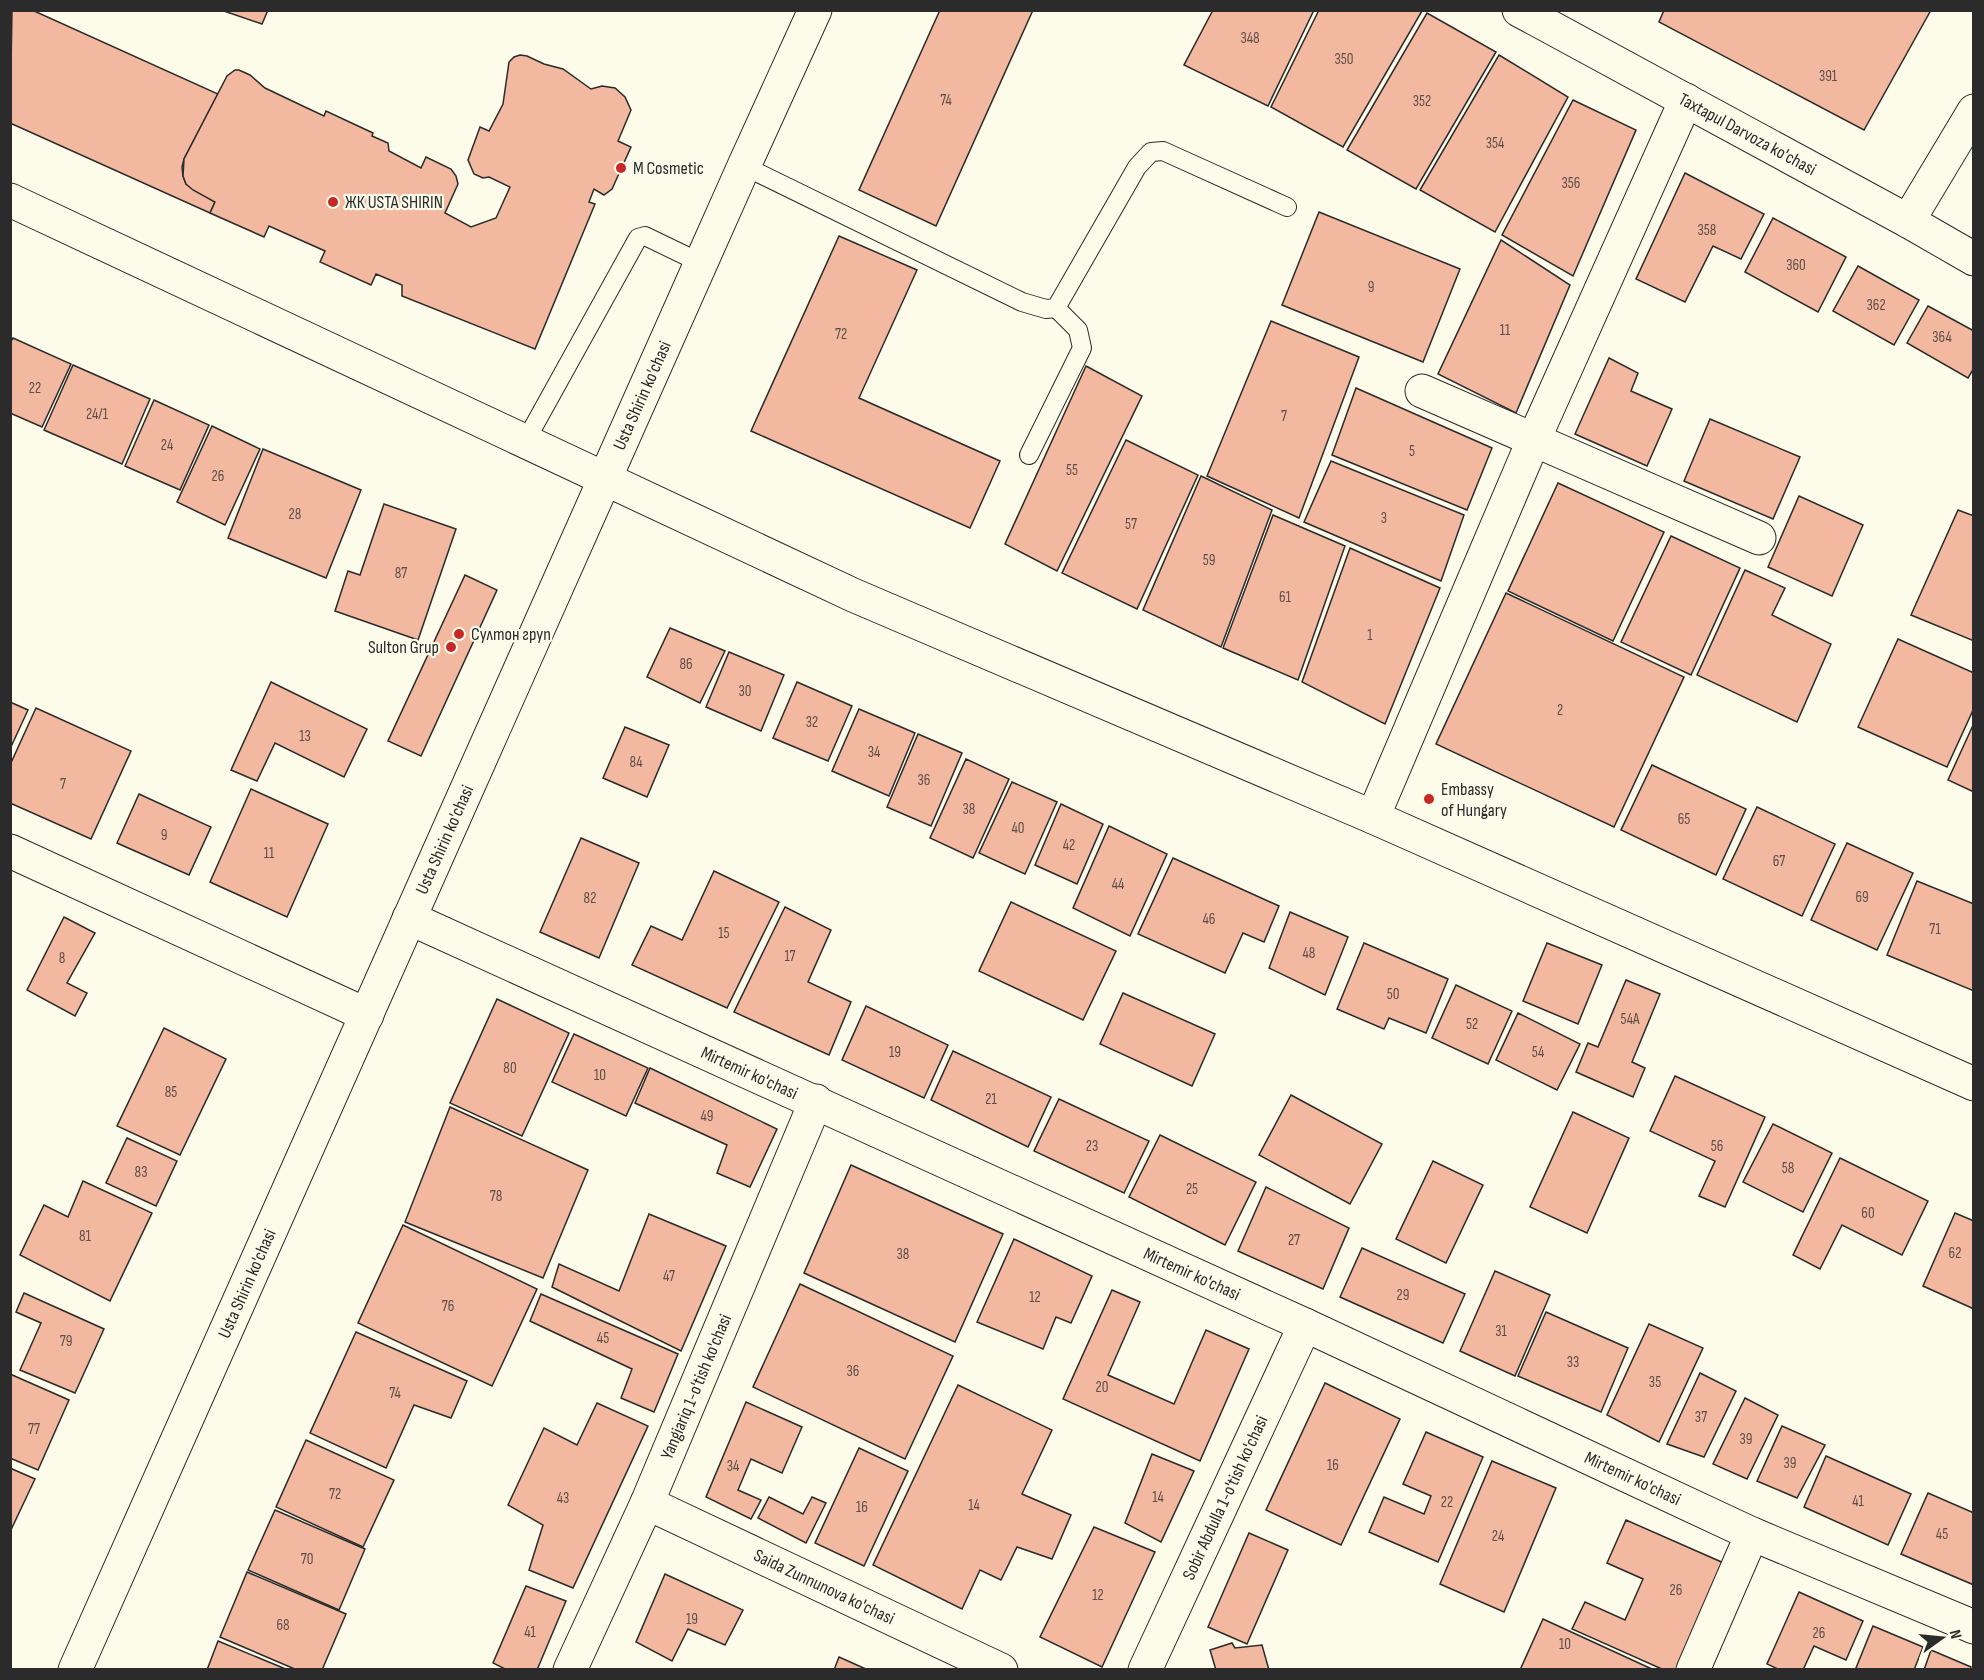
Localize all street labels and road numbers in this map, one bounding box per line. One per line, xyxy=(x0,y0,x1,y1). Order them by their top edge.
street label: Taxtapul Darvoza ko'chasi xyxy=(1675,89,1820,180)
street label: Usta Shirin ko'chasi xyxy=(609,338,676,453)
street label: Usta Shirin ko'chasi xyxy=(411,782,478,897)
street label: Mirtemir ko'chasi xyxy=(698,1042,801,1104)
street label: Usta Shirin ko'chasi xyxy=(214,1226,281,1341)
street label: Mirtemir ko'chasi xyxy=(1140,1243,1243,1305)
street label: Yangiariq 1-o'tish ko'chasi xyxy=(657,1311,736,1463)
street label: Sobir Abdulla 1-o'tish ko'chasi xyxy=(1178,1412,1273,1583)
street label: Mirtemir ko'chasi xyxy=(1581,1447,1684,1510)
street label: Saida Zunnunova ko'chasi xyxy=(750,1545,898,1629)

